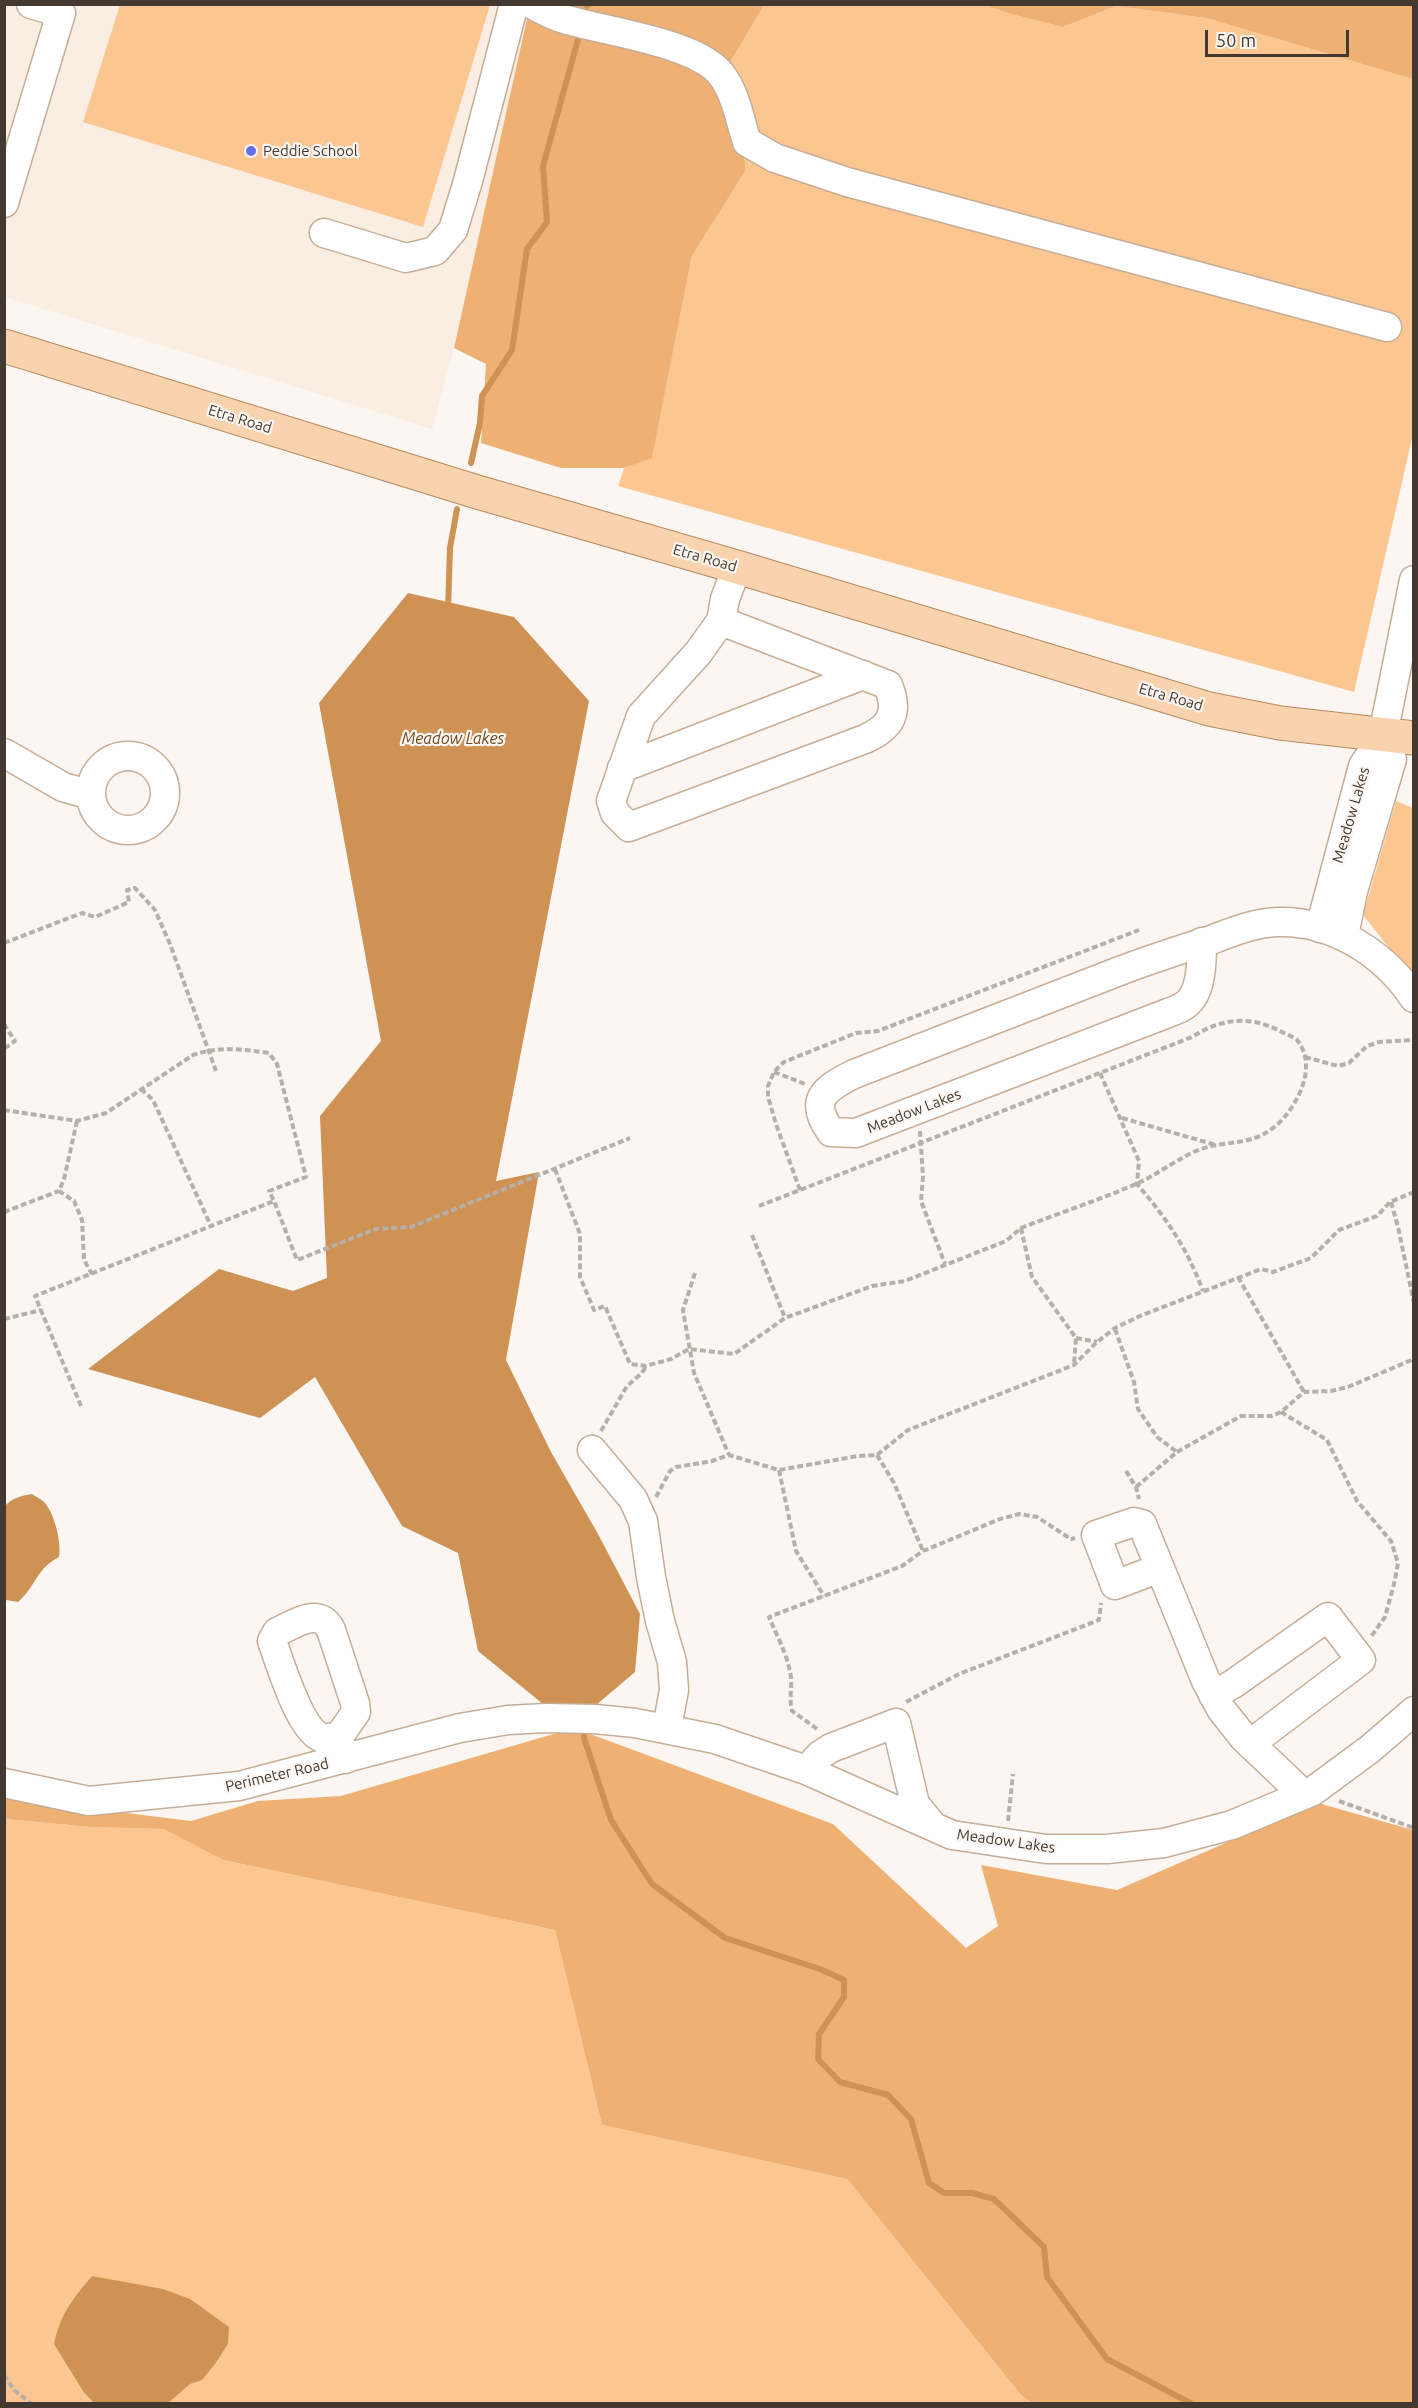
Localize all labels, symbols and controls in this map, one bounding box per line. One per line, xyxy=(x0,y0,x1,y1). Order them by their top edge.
scale bar xyxy=(1208,18,1352,56)
text: 50 m xyxy=(1216,30,1256,50)
place label: Peddie School xyxy=(263,142,358,160)
marker: Peddie School xyxy=(244,144,258,158)
street label: Etra Road xyxy=(206,401,274,437)
street label: Etra Road xyxy=(671,540,739,576)
street label: Etra Road xyxy=(1137,679,1205,715)
water label: Meadow Lakes xyxy=(402,729,504,749)
street label: Meadow Lakes xyxy=(1329,765,1373,865)
street label: Meadow Lakes xyxy=(865,1085,963,1137)
street label: Perimeter Road xyxy=(224,1754,330,1796)
street label: Meadow Lakes xyxy=(956,1825,1056,1857)

